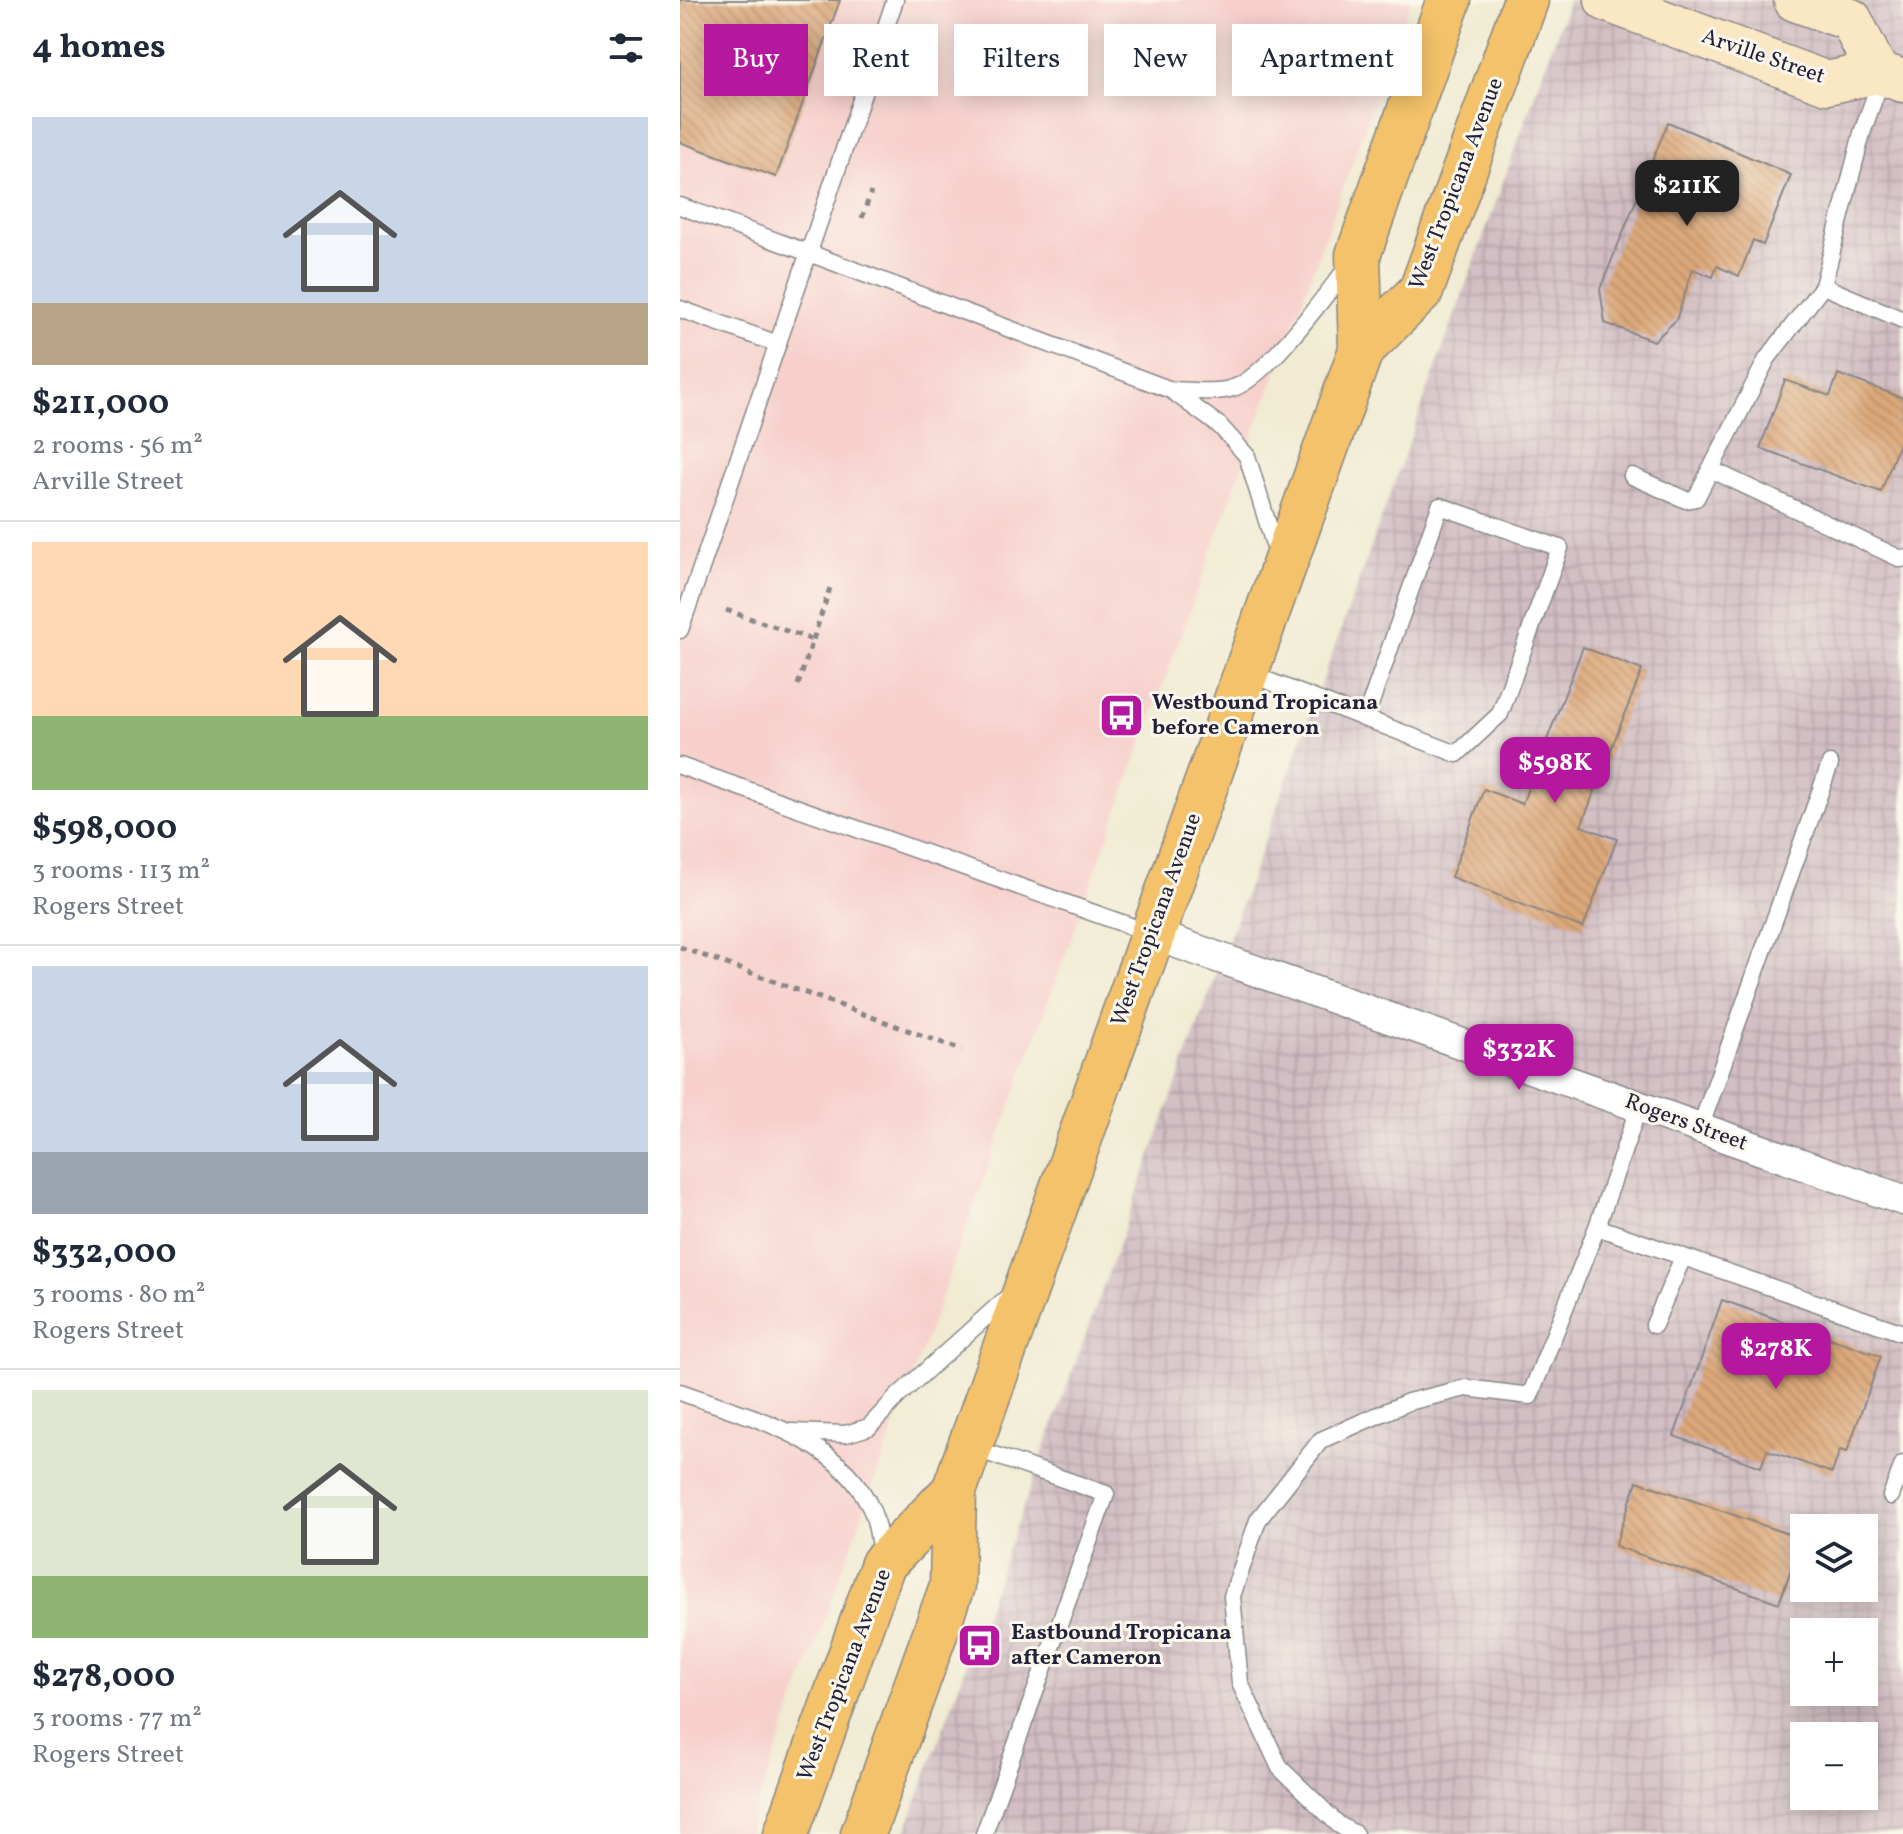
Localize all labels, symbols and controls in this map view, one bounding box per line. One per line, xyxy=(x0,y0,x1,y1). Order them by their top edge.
street label: Arville Street xyxy=(1697,21,1829,93)
chip: Buy xyxy=(704,24,808,96)
chip: Rent xyxy=(824,24,938,96)
chip: Filters xyxy=(954,24,1088,96)
chip: New xyxy=(1104,24,1216,96)
chip: Apartment xyxy=(1232,24,1422,96)
text: 4 homes xyxy=(32,25,166,72)
icon: filters xyxy=(604,26,648,70)
street label: West Tropicana Avenue xyxy=(1402,73,1512,295)
pin: $211K xyxy=(1631,160,1743,228)
text: $211K xyxy=(1653,168,1721,204)
icon: home xyxy=(268,169,412,313)
text: $211,000 xyxy=(32,381,169,428)
text: 2 rooms · 56 m² xyxy=(32,428,203,464)
text: Arville Street xyxy=(32,464,184,500)
icon: home xyxy=(268,594,412,738)
place label: Westbound Tropicana before Cameron xyxy=(1152,688,1378,744)
bus stop icon: Westbound Tropicana before Cameron xyxy=(1097,692,1145,740)
pin: $598K xyxy=(1499,737,1611,805)
text: $598K xyxy=(1518,745,1592,781)
text: $598,000 xyxy=(32,806,177,853)
street label: West Tropicana Avenue xyxy=(1104,809,1210,1031)
text: 3 rooms · 113 m² xyxy=(32,853,210,889)
text: Rogers Street xyxy=(32,889,184,925)
icon: home xyxy=(268,1018,412,1162)
pin: $332K xyxy=(1463,1024,1575,1092)
text: $332K xyxy=(1482,1032,1556,1068)
street label: Rogers Street xyxy=(1620,1086,1752,1160)
text: $332,000 xyxy=(32,1230,177,1277)
text: 3 rooms · 80 m² xyxy=(32,1277,205,1313)
text: Rogers Street xyxy=(32,1313,184,1349)
pin: $278K xyxy=(1720,1323,1832,1391)
text: $278K xyxy=(1740,1331,1812,1367)
icon: home xyxy=(268,1442,412,1586)
map controls xyxy=(1790,1514,1878,1810)
button: layers xyxy=(1790,1514,1878,1602)
street label: West Tropicana Avenue xyxy=(790,1564,900,1786)
place label: Eastbound Tropicana after Cameron xyxy=(1011,1618,1232,1674)
button: + xyxy=(1790,1618,1878,1706)
bus stop icon: Eastbound Tropicana after Cameron xyxy=(956,1622,1004,1670)
text: $278,000 xyxy=(32,1654,175,1701)
text: 3 rooms · 77 m² xyxy=(32,1701,202,1737)
button: − xyxy=(1790,1722,1878,1810)
text: Rogers Street xyxy=(32,1737,184,1773)

